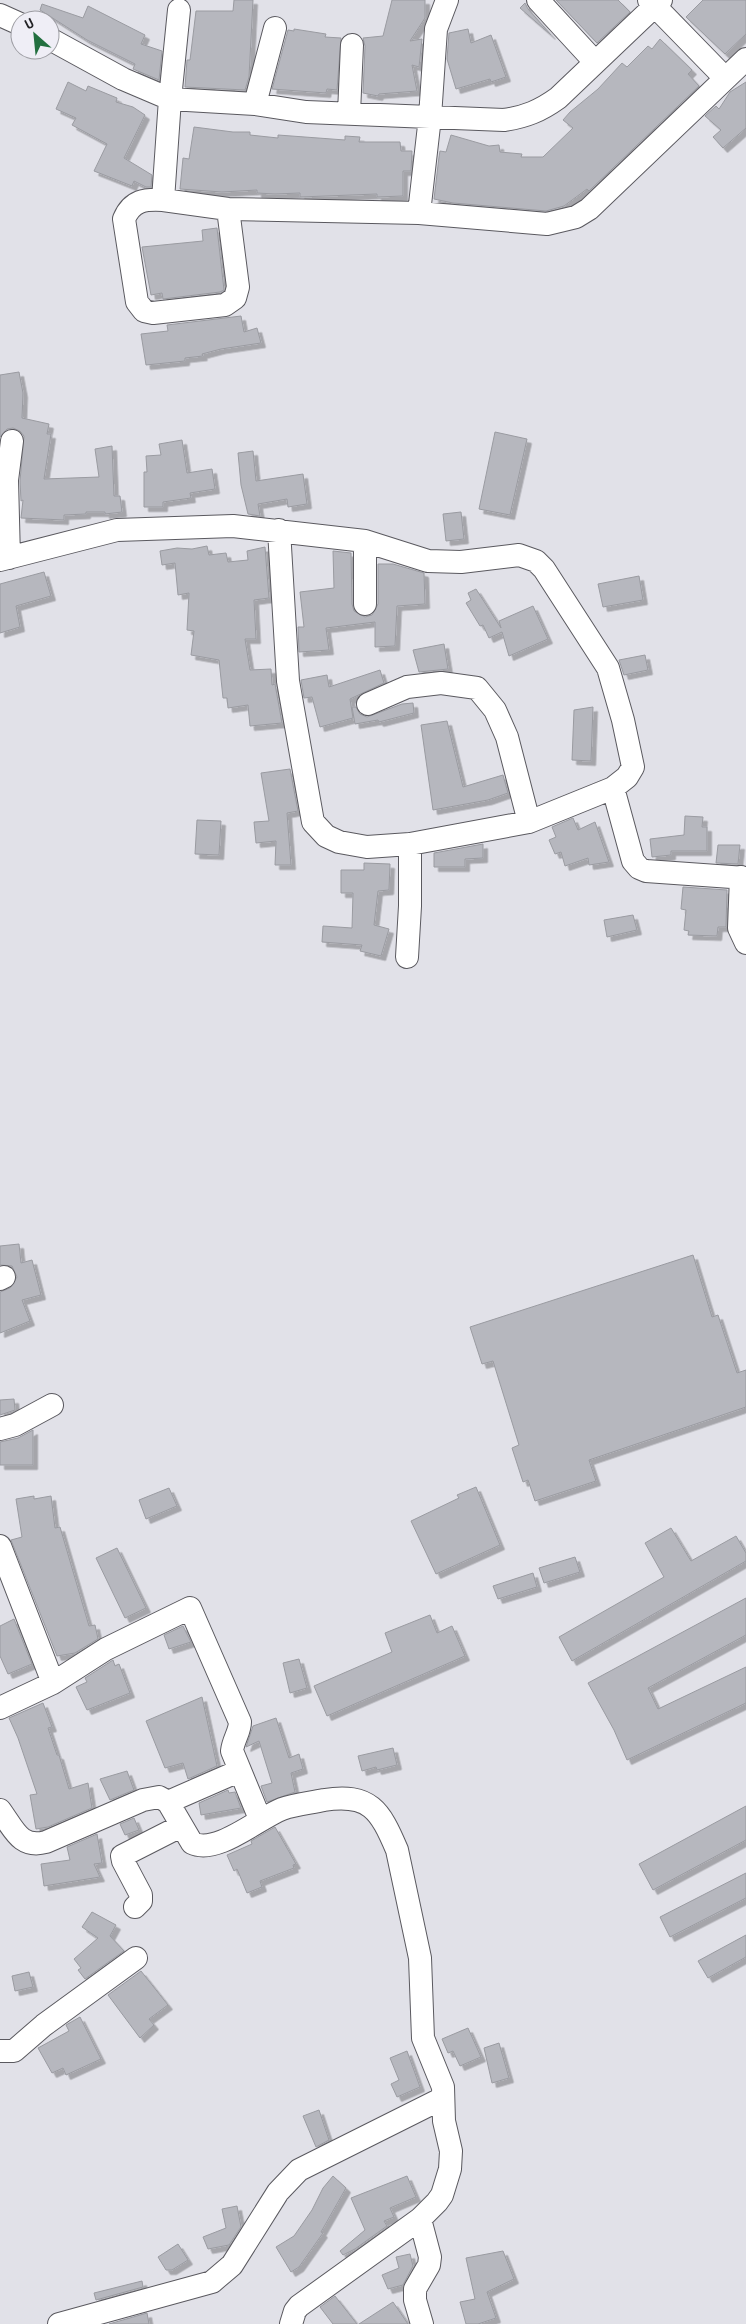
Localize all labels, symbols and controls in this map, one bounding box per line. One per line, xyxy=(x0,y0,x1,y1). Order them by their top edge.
north arrow xyxy=(10,10,60,60)
text: U xyxy=(21,14,37,33)

